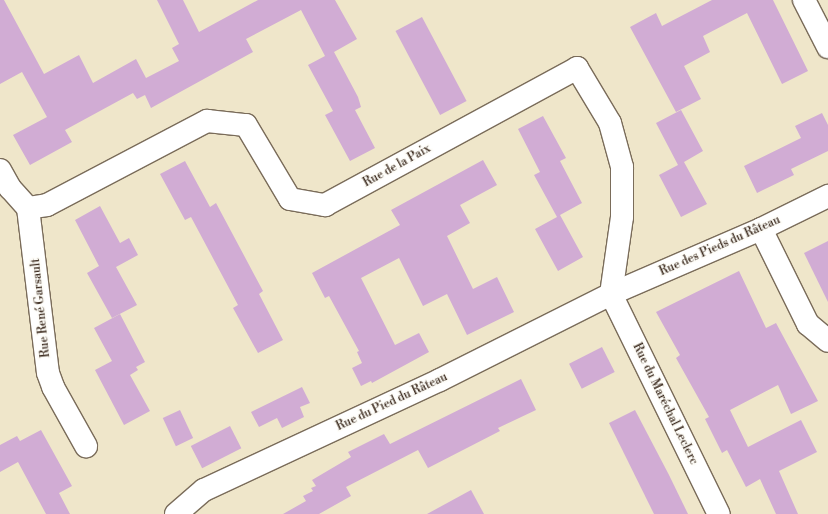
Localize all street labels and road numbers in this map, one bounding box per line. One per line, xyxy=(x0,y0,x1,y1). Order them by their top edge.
street label: Rue de la Paix xyxy=(361,142,433,190)
street label: Rue des Pieds du Râteau xyxy=(657,213,783,279)
street label: Rue René Garsault xyxy=(29,258,53,358)
street label: Rue du Maréchal Leclerc xyxy=(629,341,701,467)
street label: Rue du Pied du Râteau xyxy=(334,370,450,434)

